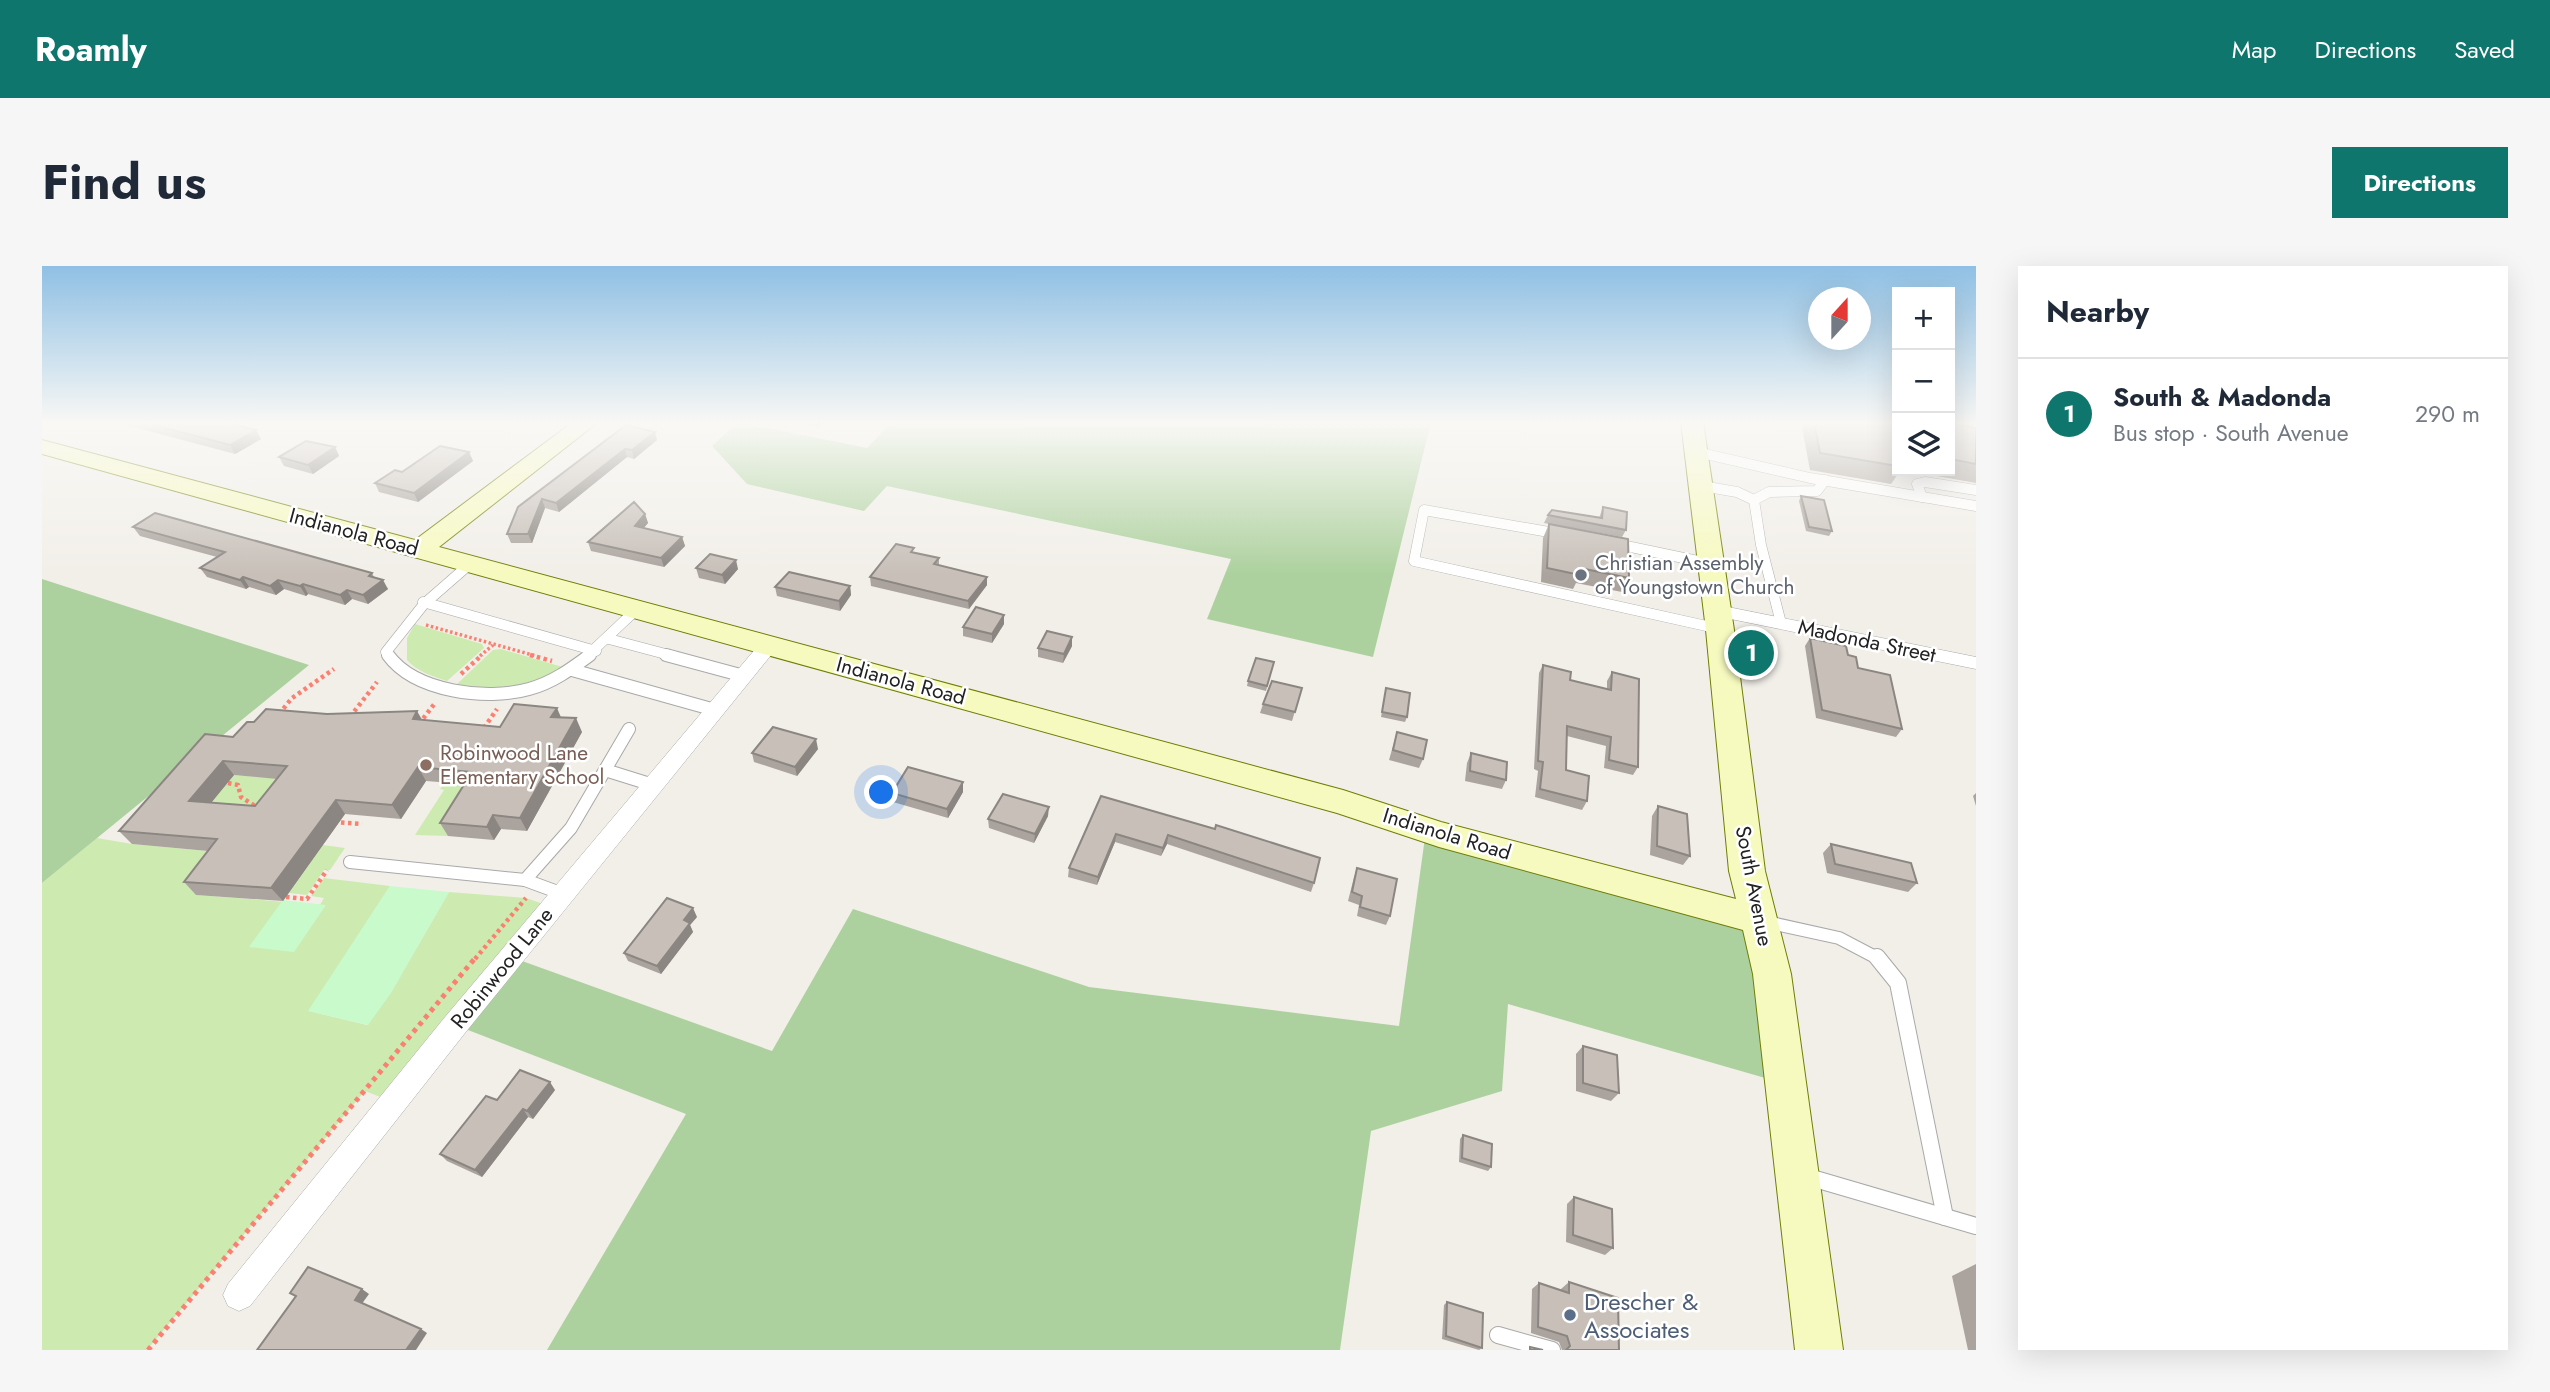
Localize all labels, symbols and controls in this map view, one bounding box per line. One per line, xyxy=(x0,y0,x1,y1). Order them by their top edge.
text: Roamly xyxy=(35,26,147,73)
text: Map xyxy=(2232,32,2277,67)
text: Directions xyxy=(2315,32,2416,67)
text: Saved xyxy=(2454,32,2515,67)
text: Find us xyxy=(42,147,206,217)
button: Directions xyxy=(2332,147,2508,218)
north arrow xyxy=(1808,287,1871,350)
map controls xyxy=(1892,287,1955,476)
button: + xyxy=(1892,287,1955,350)
text: Nearby xyxy=(2046,290,2149,333)
button: − xyxy=(1892,350,1955,413)
text: South & Madonda xyxy=(2113,378,2331,416)
text: 1 xyxy=(2063,397,2075,431)
text: 290 m xyxy=(2415,397,2480,431)
button: layers xyxy=(1892,413,1955,476)
text: Bus stop · South Avenue xyxy=(2113,416,2349,450)
street label: Indianola Road xyxy=(286,500,422,564)
place label: Christian Assembly of Youngstown Church xyxy=(1595,548,1795,602)
marker: Christian Assembly of Youngstown Church xyxy=(1573,567,1589,583)
street label: Madonda Street xyxy=(1795,612,1939,670)
pin: 1 xyxy=(1728,627,1774,679)
street label: Indianola Road xyxy=(833,649,969,713)
place label: Robinwood Lane Elementary School xyxy=(440,738,604,792)
marker: Robinwood Lane Elementary School xyxy=(418,757,434,773)
your location xyxy=(864,775,898,809)
street label: Indianola Road xyxy=(1379,800,1515,868)
street label: South Avenue xyxy=(1728,823,1780,949)
street label: Robinwood Lane xyxy=(444,901,560,1035)
place label: Drescher & Associates xyxy=(1584,1284,1698,1347)
marker: Drescher & Associates xyxy=(1562,1307,1578,1323)

